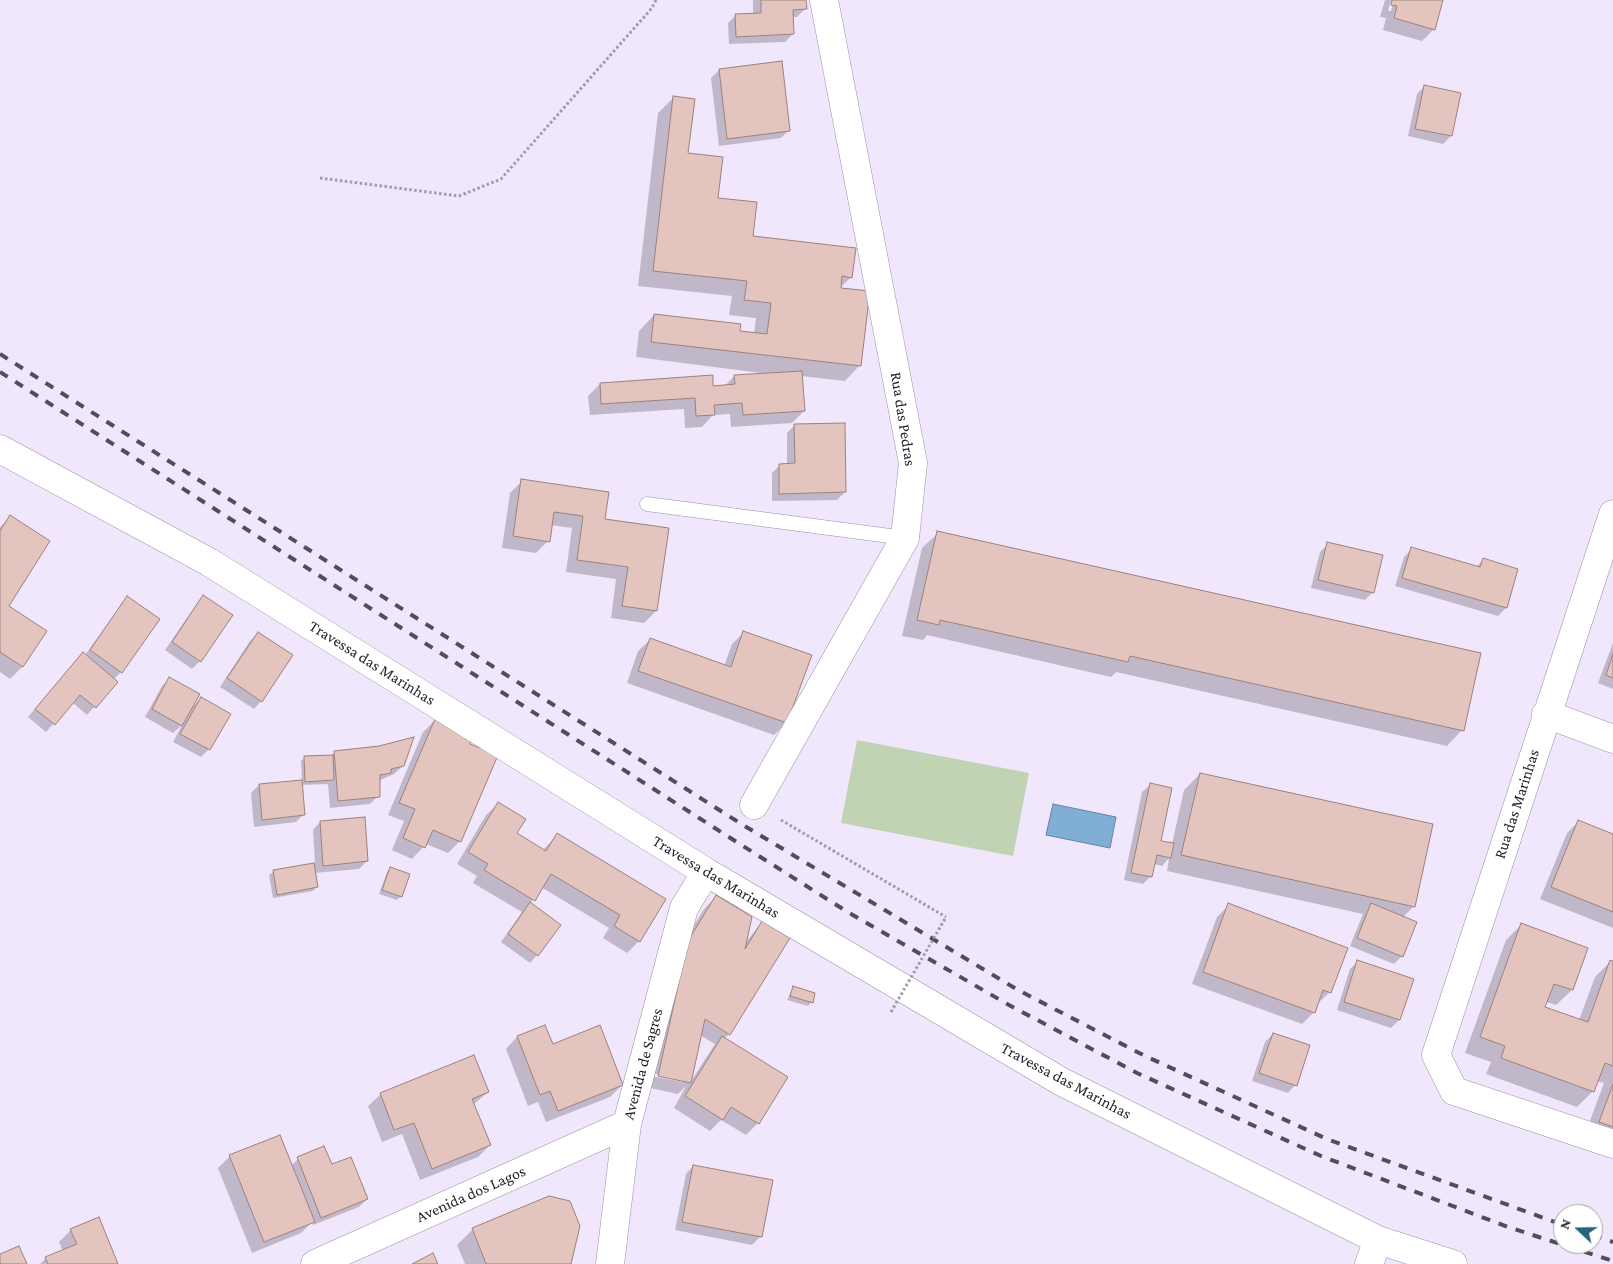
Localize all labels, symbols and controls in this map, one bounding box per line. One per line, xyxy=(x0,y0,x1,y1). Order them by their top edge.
street label: Rua das Pedras xyxy=(886,371,920,467)
street label: Travessa das Marinhas xyxy=(305,616,439,710)
street label: Rua das Marinhas xyxy=(1490,747,1544,861)
street label: Travessa das Marinhas xyxy=(649,831,783,923)
street label: Avenida de Sagres xyxy=(619,1006,667,1122)
street label: Travessa das Marinhas xyxy=(997,1038,1135,1124)
street label: Avenida dos Lagos xyxy=(413,1161,529,1227)
north arrow xyxy=(1553,1204,1603,1254)
text: N xyxy=(1556,1217,1574,1231)

